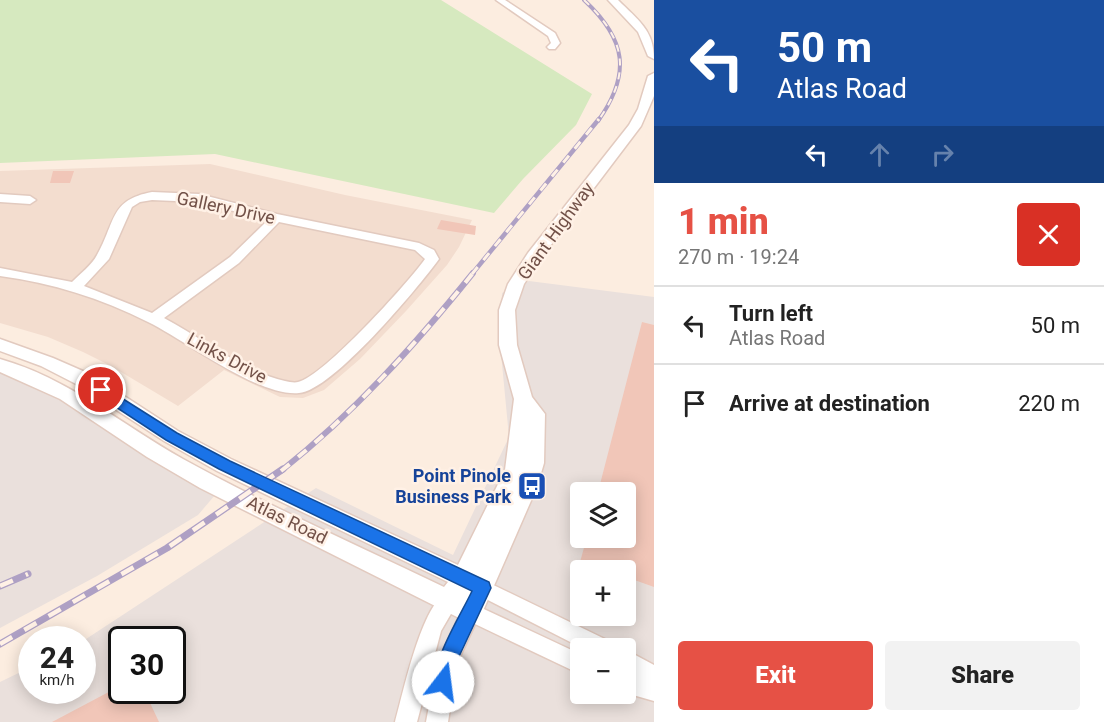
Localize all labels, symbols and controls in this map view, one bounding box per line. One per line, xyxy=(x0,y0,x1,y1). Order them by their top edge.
text: 50 m xyxy=(777,23,872,72)
icon: left xyxy=(678,24,756,102)
text: Atlas Road xyxy=(777,73,907,105)
icon: left xyxy=(800,138,833,171)
icon: ahead xyxy=(863,138,896,171)
icon: right xyxy=(926,138,959,171)
street label: Giant Highway xyxy=(513,177,598,284)
street label: Gallery Drive xyxy=(175,187,277,228)
text: 1 min xyxy=(678,201,769,243)
button: close xyxy=(1017,203,1080,266)
text: 270 m · 19:24 xyxy=(678,245,799,269)
text: Turn left xyxy=(729,301,813,326)
icon: left xyxy=(678,309,711,342)
text: 50 m xyxy=(1031,313,1080,338)
text: Atlas Road xyxy=(729,326,825,350)
street label: Links Drive xyxy=(184,328,271,387)
pin xyxy=(75,364,126,415)
icon: arrive xyxy=(84,373,117,406)
icon: arrive xyxy=(678,387,711,420)
text: Arrive at destination xyxy=(729,391,930,416)
text: 220 m xyxy=(1018,391,1080,416)
place label: Point Pinole Business Park xyxy=(395,465,511,507)
bus stop icon: Point Pinole Business Park xyxy=(516,470,548,502)
map controls xyxy=(570,482,636,704)
button: layers xyxy=(570,482,636,548)
street label: Atlas Road xyxy=(244,491,331,548)
button: + xyxy=(570,560,636,626)
speed limit sign: 30 xyxy=(108,626,186,704)
button: − xyxy=(570,638,636,704)
text: 24 xyxy=(40,640,74,675)
button: Exit xyxy=(678,641,873,710)
button: Share xyxy=(885,641,1080,710)
position arrow xyxy=(411,650,475,714)
text: km/h xyxy=(39,671,75,689)

